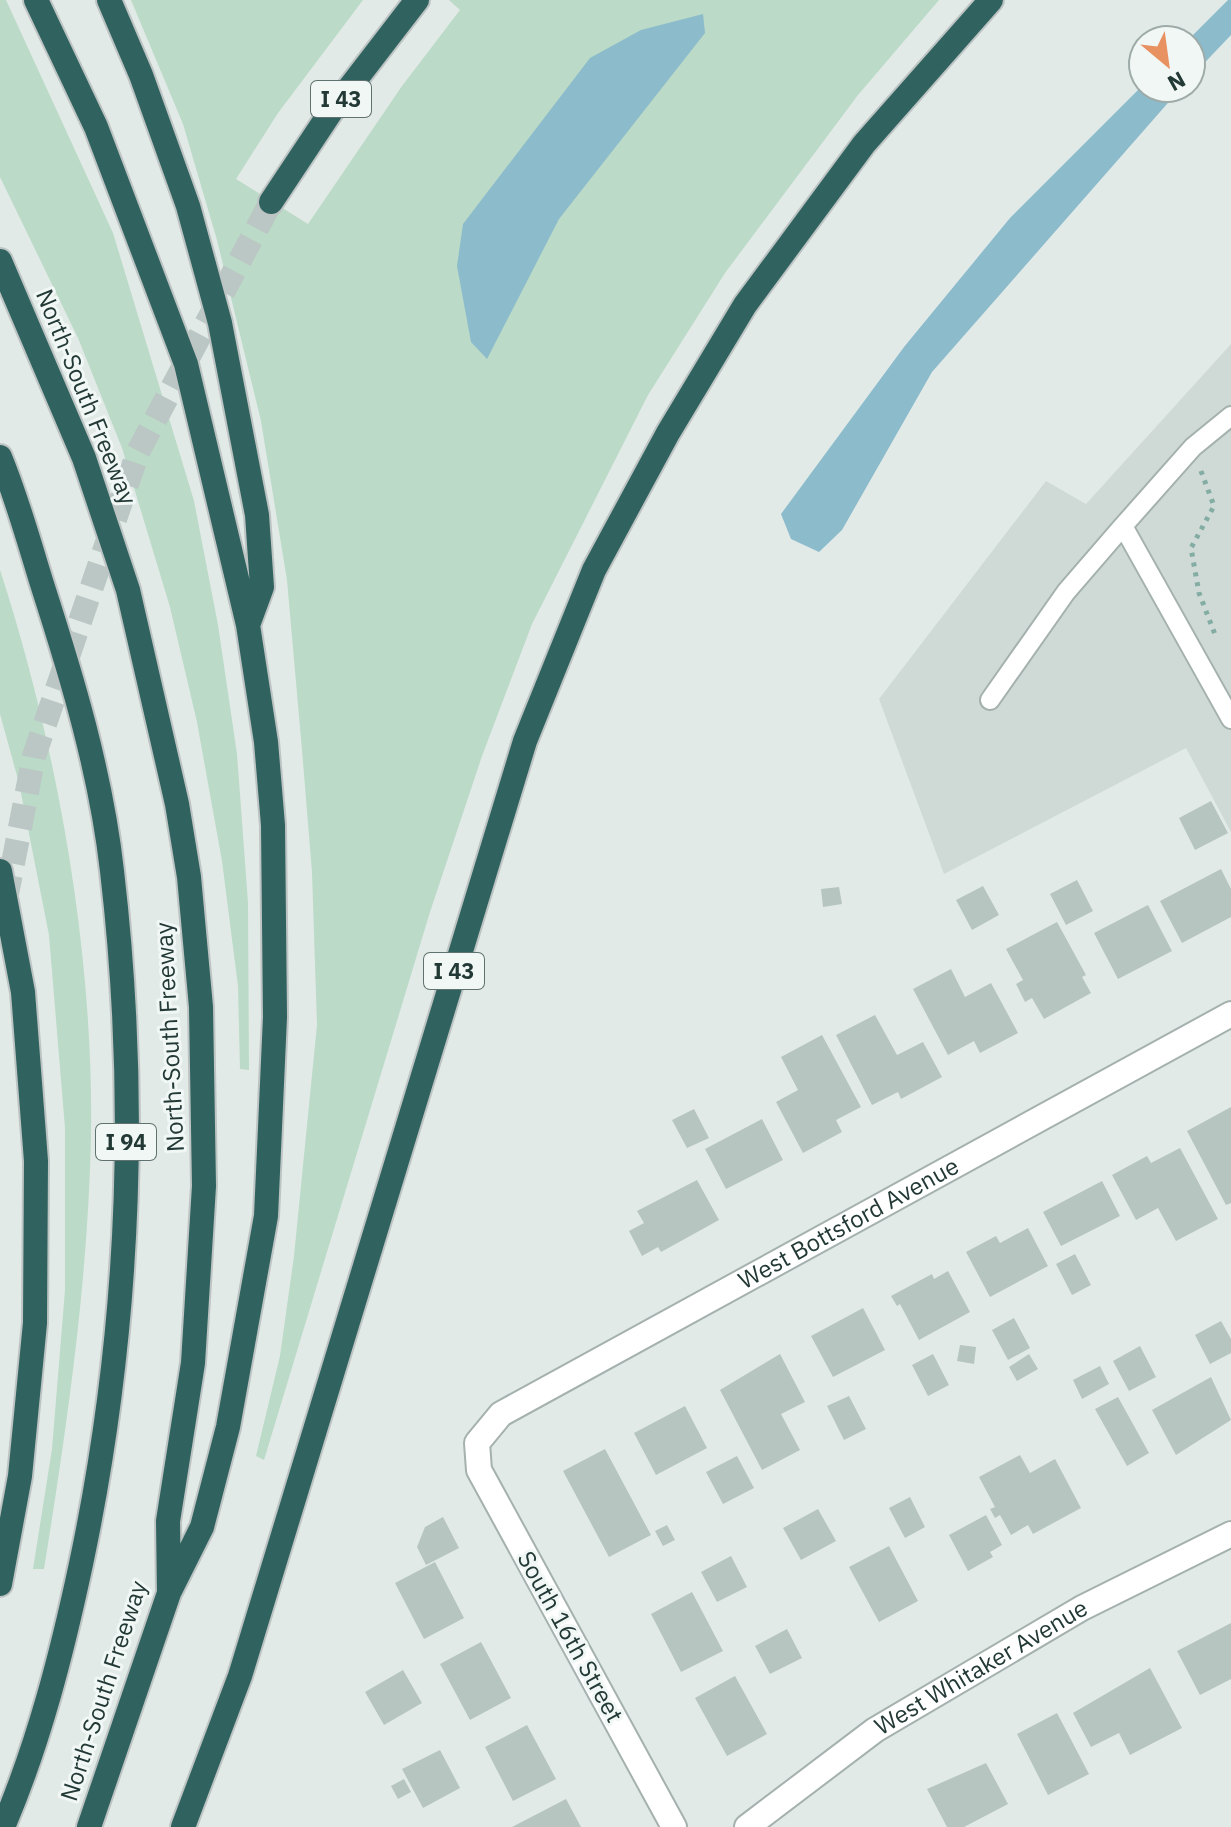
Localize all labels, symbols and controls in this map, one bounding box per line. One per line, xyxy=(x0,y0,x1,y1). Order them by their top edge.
north arrow xyxy=(1127,24,1207,104)
text: N xyxy=(1163,65,1191,98)
road number: I 43 xyxy=(311,81,371,117)
street label: North-South Freeway xyxy=(29,284,145,509)
street label: North-South Freeway xyxy=(147,921,191,1153)
road number: I 43 xyxy=(424,953,484,989)
road number: I 94 xyxy=(96,1124,156,1160)
street label: West Bottsford Avenue xyxy=(732,1149,964,1296)
street label: South 16th Street xyxy=(511,1545,631,1728)
street label: North-South Freeway xyxy=(52,1576,154,1805)
street label: West Whitaker Avenue xyxy=(868,1591,1093,1742)

